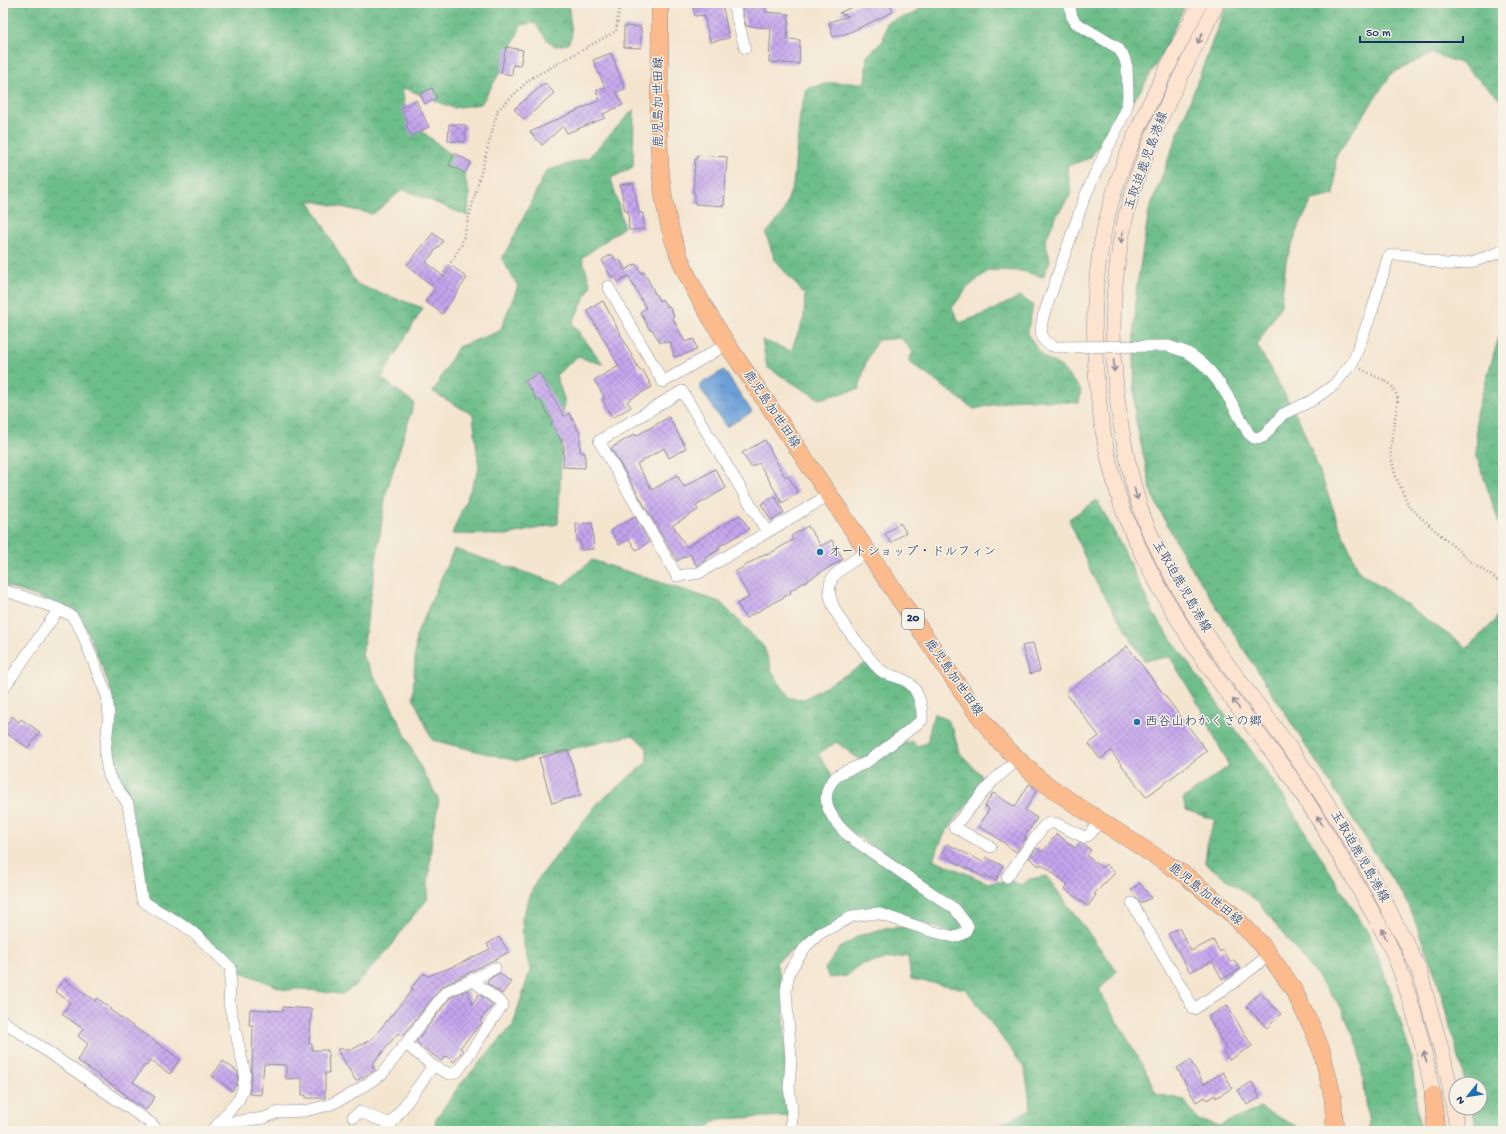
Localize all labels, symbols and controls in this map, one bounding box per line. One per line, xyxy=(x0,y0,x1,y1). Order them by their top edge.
scale bar xyxy=(1360,18,1463,44)
text: 50 m xyxy=(1366,27,1391,41)
one-way arrow xyxy=(1196,32,1203,44)
street label: 鹿児島加世田線 xyxy=(651,56,667,148)
street label: 玉取迫鹿児島港線 xyxy=(1121,108,1172,212)
one-way arrow xyxy=(1118,230,1126,243)
one-way arrow xyxy=(1110,359,1118,372)
street label: 鹿児島加世田線 xyxy=(739,368,804,453)
one-way arrow xyxy=(1133,487,1140,500)
street label: 玉取迫鹿児島港線 xyxy=(1149,538,1215,637)
place label: オートショップ・ドルフィン xyxy=(828,545,996,560)
marker: オートショップ・ドルフィン xyxy=(815,547,825,557)
road number: 20 xyxy=(902,609,924,629)
street label: 鹿児島加世田線 xyxy=(921,636,987,720)
one-way arrow xyxy=(1232,698,1240,709)
place label: 西谷山わかくさの郷 xyxy=(1145,715,1262,730)
marker: 西谷山わかくさの郷 xyxy=(1132,717,1142,727)
street label: 玉取迫鹿児島港線 xyxy=(1327,808,1393,907)
one-way arrow xyxy=(1315,815,1323,827)
street label: 鹿児島加世田線 xyxy=(1165,860,1246,930)
one-way arrow xyxy=(1380,929,1387,941)
one-way arrow xyxy=(1421,1051,1429,1064)
north arrow xyxy=(1448,1076,1488,1116)
text: N xyxy=(1454,1094,1468,1106)

